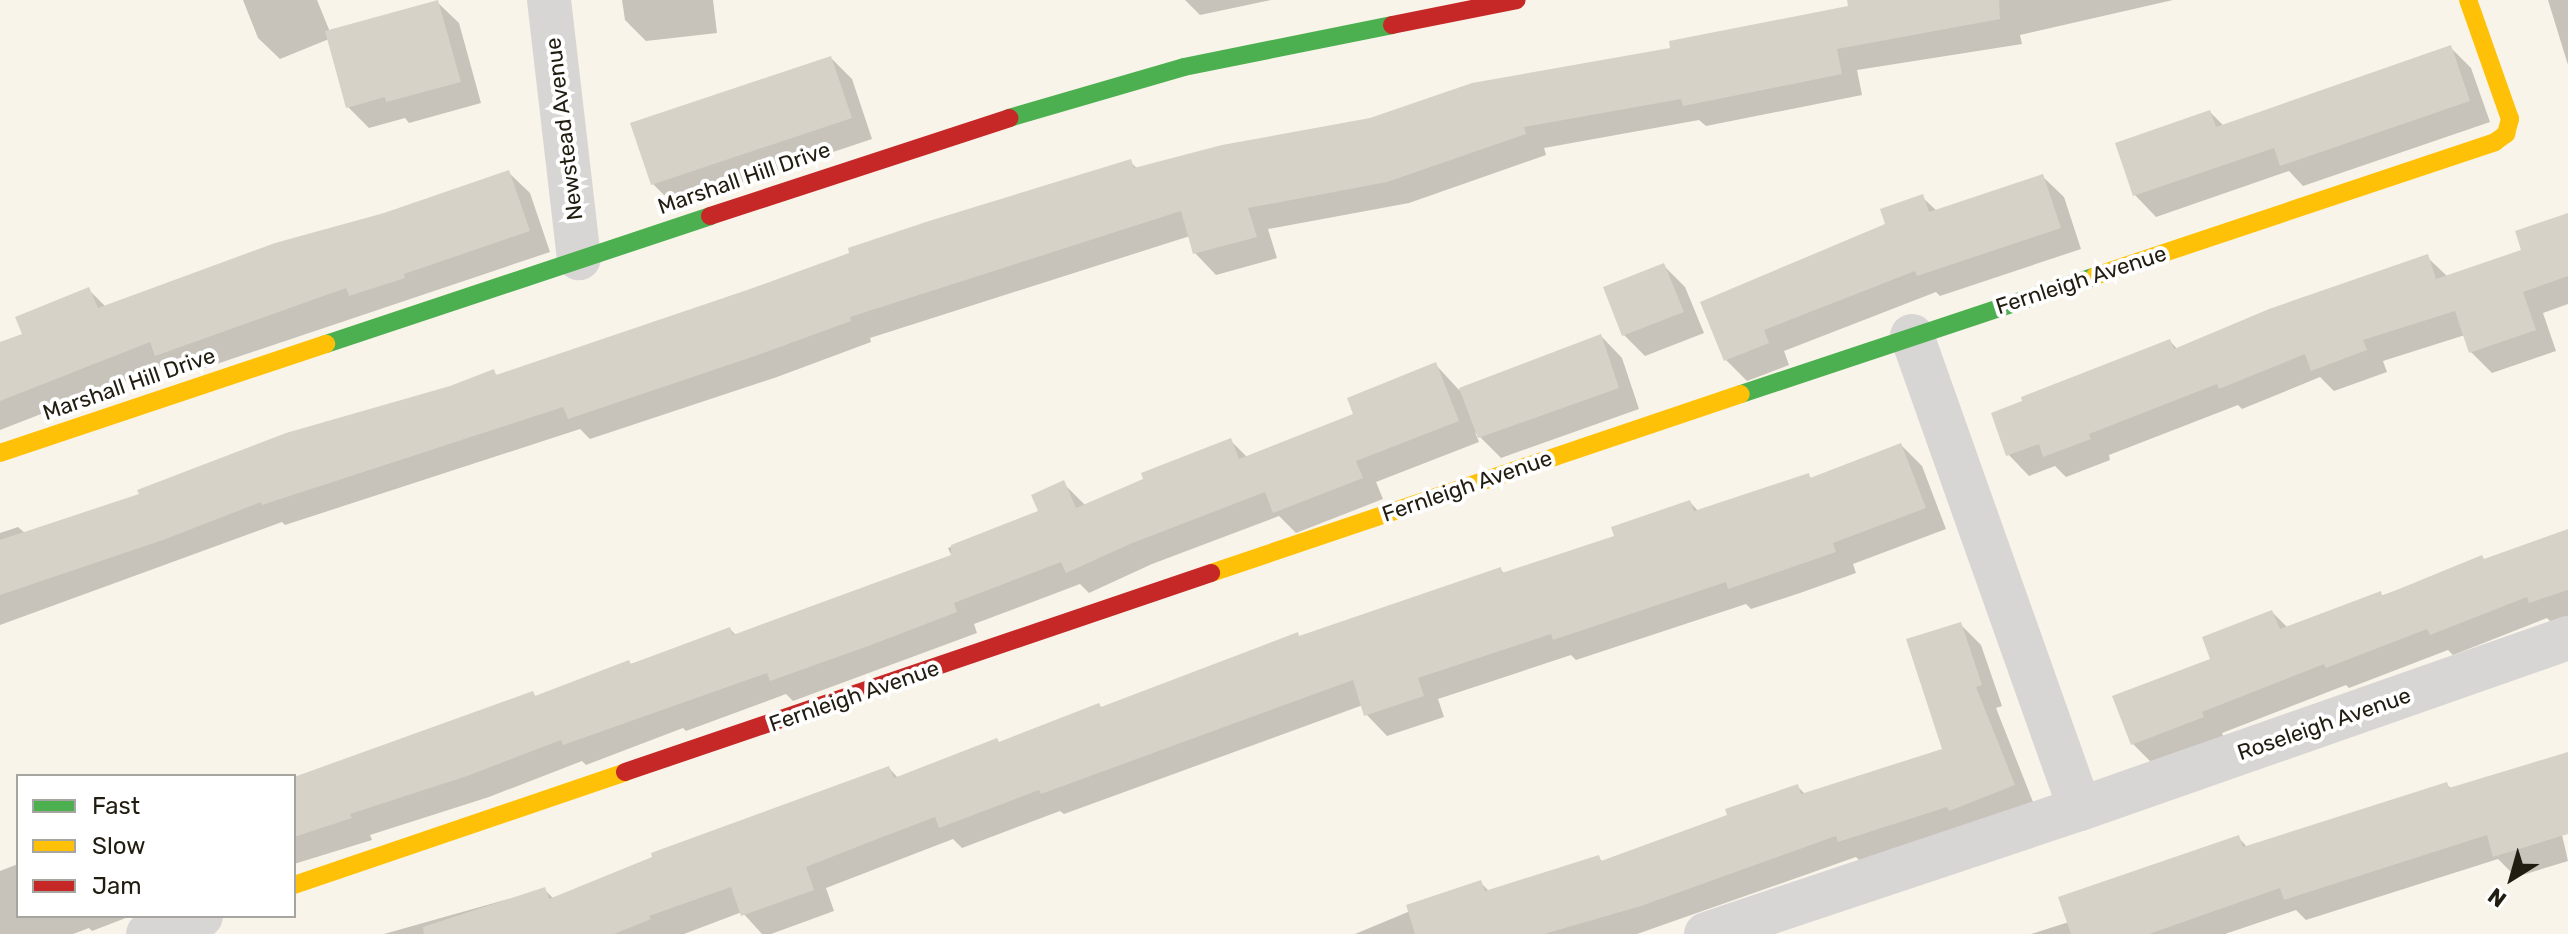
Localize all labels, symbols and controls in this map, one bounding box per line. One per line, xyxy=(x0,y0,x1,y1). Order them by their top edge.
street label: Newstead Avenue xyxy=(540,36,588,222)
street label: Marshall Hill Drive xyxy=(654,136,834,220)
street label: Fernleigh Avenue xyxy=(1992,240,2170,320)
street label: Marshall Hill Drive xyxy=(39,342,219,426)
street label: Fernleigh Avenue xyxy=(1378,444,1556,528)
street label: Fernleigh Avenue xyxy=(765,654,943,738)
street label: Roseleigh Avenue xyxy=(2233,682,2415,766)
legend xyxy=(16,774,296,918)
text: Fast xyxy=(92,792,140,820)
text: Slow xyxy=(92,832,145,860)
north arrow xyxy=(2472,838,2552,918)
text: Jam xyxy=(92,872,142,900)
text: N xyxy=(2483,882,2512,913)

